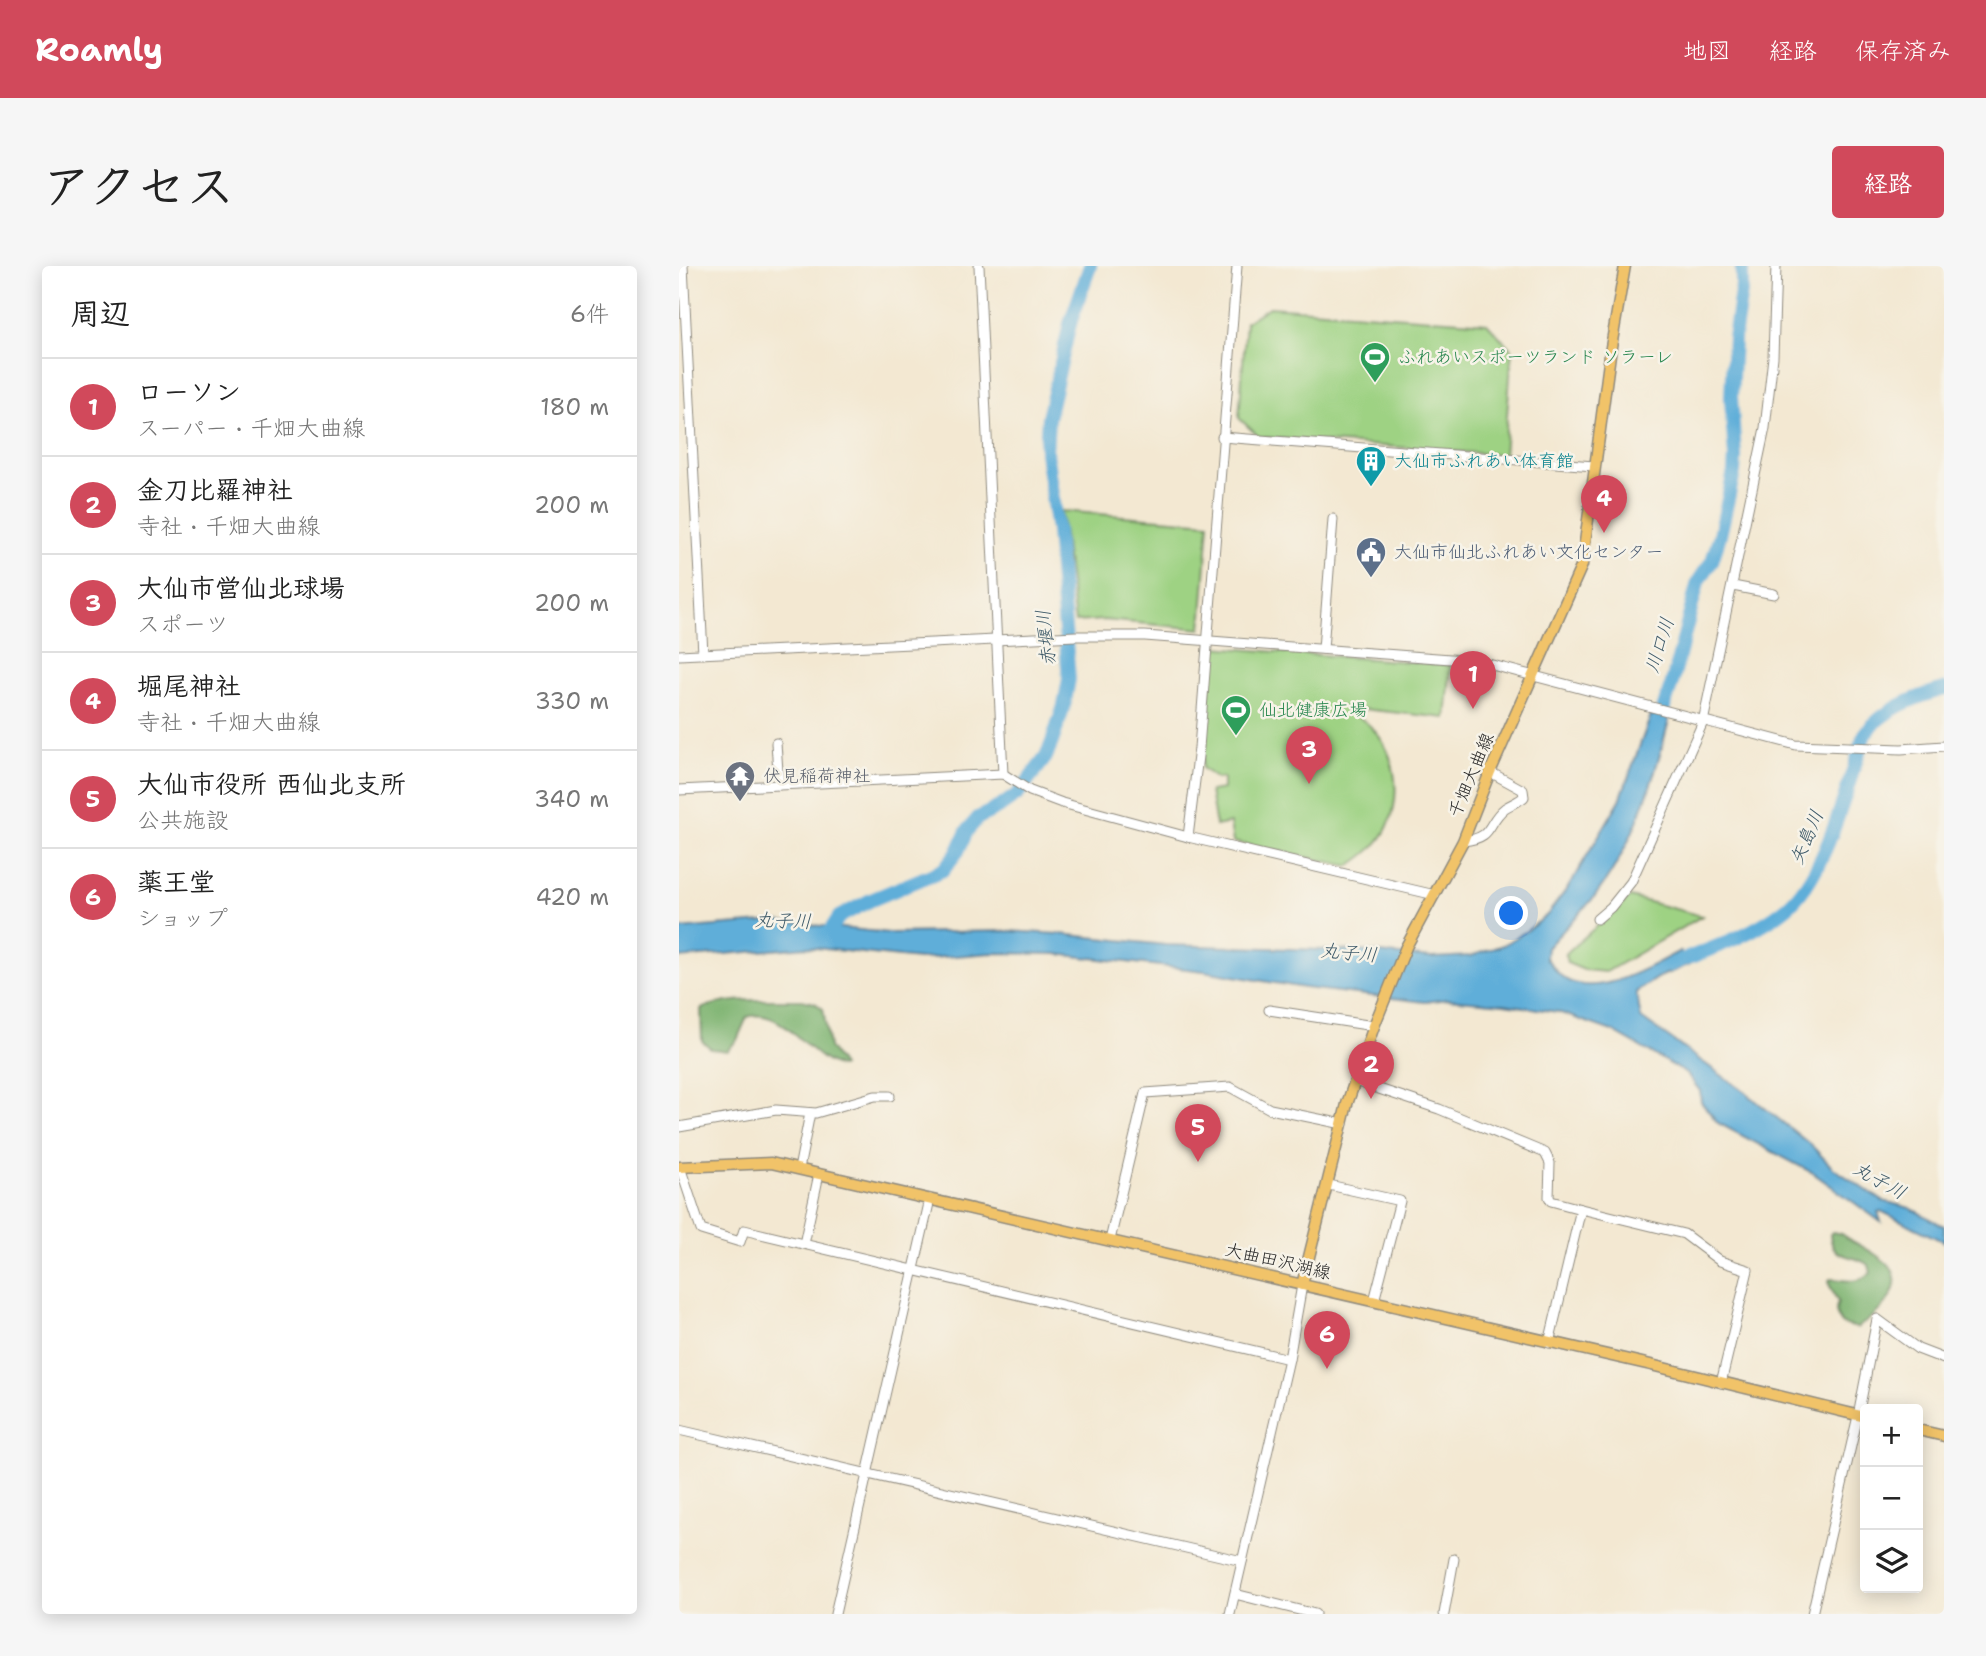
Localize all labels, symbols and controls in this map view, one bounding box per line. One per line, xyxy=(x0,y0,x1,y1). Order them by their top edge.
text: Roamly xyxy=(35,27,163,72)
text: 地図 xyxy=(1683,35,1731,67)
text: 経路 xyxy=(1769,35,1817,67)
text: 保存済み xyxy=(1855,35,1951,67)
button: 経路 xyxy=(1832,146,1944,218)
text: アクセス xyxy=(42,153,235,219)
text: 周辺 xyxy=(70,293,130,334)
text: 6件 xyxy=(570,299,609,329)
sports icon: ふれあいスポーツランド ソラーレ xyxy=(1358,340,1392,384)
place label: ふれあいスポーツランド ソラーレ xyxy=(1398,345,1673,369)
text: ローソン xyxy=(137,374,241,409)
text: 1 xyxy=(88,392,98,422)
text: 180 m xyxy=(540,392,609,422)
text: スーパー · 千畑大曲線 xyxy=(137,413,365,443)
building icon: 大仙市ふれあい体育館 xyxy=(1354,444,1388,488)
place label: 大仙市ふれあい体育館 xyxy=(1394,449,1574,473)
text: 金刀比羅神社 xyxy=(137,472,293,507)
pin: 4 xyxy=(1581,475,1627,533)
text: 2 xyxy=(85,490,101,520)
text: 200 m xyxy=(534,490,609,520)
text: 寺社 · 千畑大曲線 xyxy=(137,511,320,541)
public building icon: 大仙市仙北ふれあい文化センター xyxy=(1354,535,1388,579)
place label: 大仙市仙北ふれあい文化センター xyxy=(1394,540,1663,564)
text: 大仙市営仙北球場 xyxy=(137,570,345,605)
text: 3 xyxy=(85,588,101,618)
text: 200 m xyxy=(534,588,609,618)
water label: 赤堰川 xyxy=(1030,608,1061,668)
text: スポーツ xyxy=(137,609,229,639)
water label: 川口川 xyxy=(1639,614,1680,676)
pin: 1 xyxy=(1450,651,1496,709)
text: 堀尾神社 xyxy=(137,668,241,703)
text: 4 xyxy=(85,686,101,716)
text: 330 m xyxy=(535,686,609,716)
sports icon: 仙北健康広場 xyxy=(1219,693,1253,737)
place label: 仙北健康広場 xyxy=(1259,698,1367,722)
text: 寺社 · 千畑大曲線 xyxy=(137,707,320,737)
pin: 3 xyxy=(1286,726,1332,784)
street label: 千畑大曲線 xyxy=(1442,729,1500,821)
temple icon: 伏見稲荷神社 xyxy=(723,759,757,803)
place label: 伏見稲荷神社 xyxy=(763,764,871,788)
text: 大仙市役所 西仙北支所 xyxy=(137,766,406,801)
text: 5 xyxy=(86,784,100,814)
text: 340 m xyxy=(534,784,609,814)
text: 公共施設 xyxy=(137,805,229,835)
water label: 矢島川 xyxy=(1784,806,1829,868)
text: 薬王堂 xyxy=(137,864,215,899)
text: 6 xyxy=(85,882,101,912)
text: 420 m xyxy=(535,882,609,912)
your location xyxy=(1494,896,1528,930)
text: ショップ xyxy=(137,903,228,933)
water label: 丸子川 xyxy=(754,907,812,934)
water label: 丸子川 xyxy=(1319,938,1378,967)
pin: 2 xyxy=(1348,1041,1394,1099)
pin: 5 xyxy=(1175,1104,1221,1162)
water label: 丸子川 xyxy=(1849,1156,1911,1205)
street label: 大曲田沢湖線 xyxy=(1223,1237,1333,1285)
pin: 6 xyxy=(1304,1311,1350,1369)
map controls xyxy=(1860,1404,1923,1593)
button: + xyxy=(1860,1404,1923,1467)
button: − xyxy=(1860,1467,1923,1530)
button: layers xyxy=(1860,1530,1923,1593)

